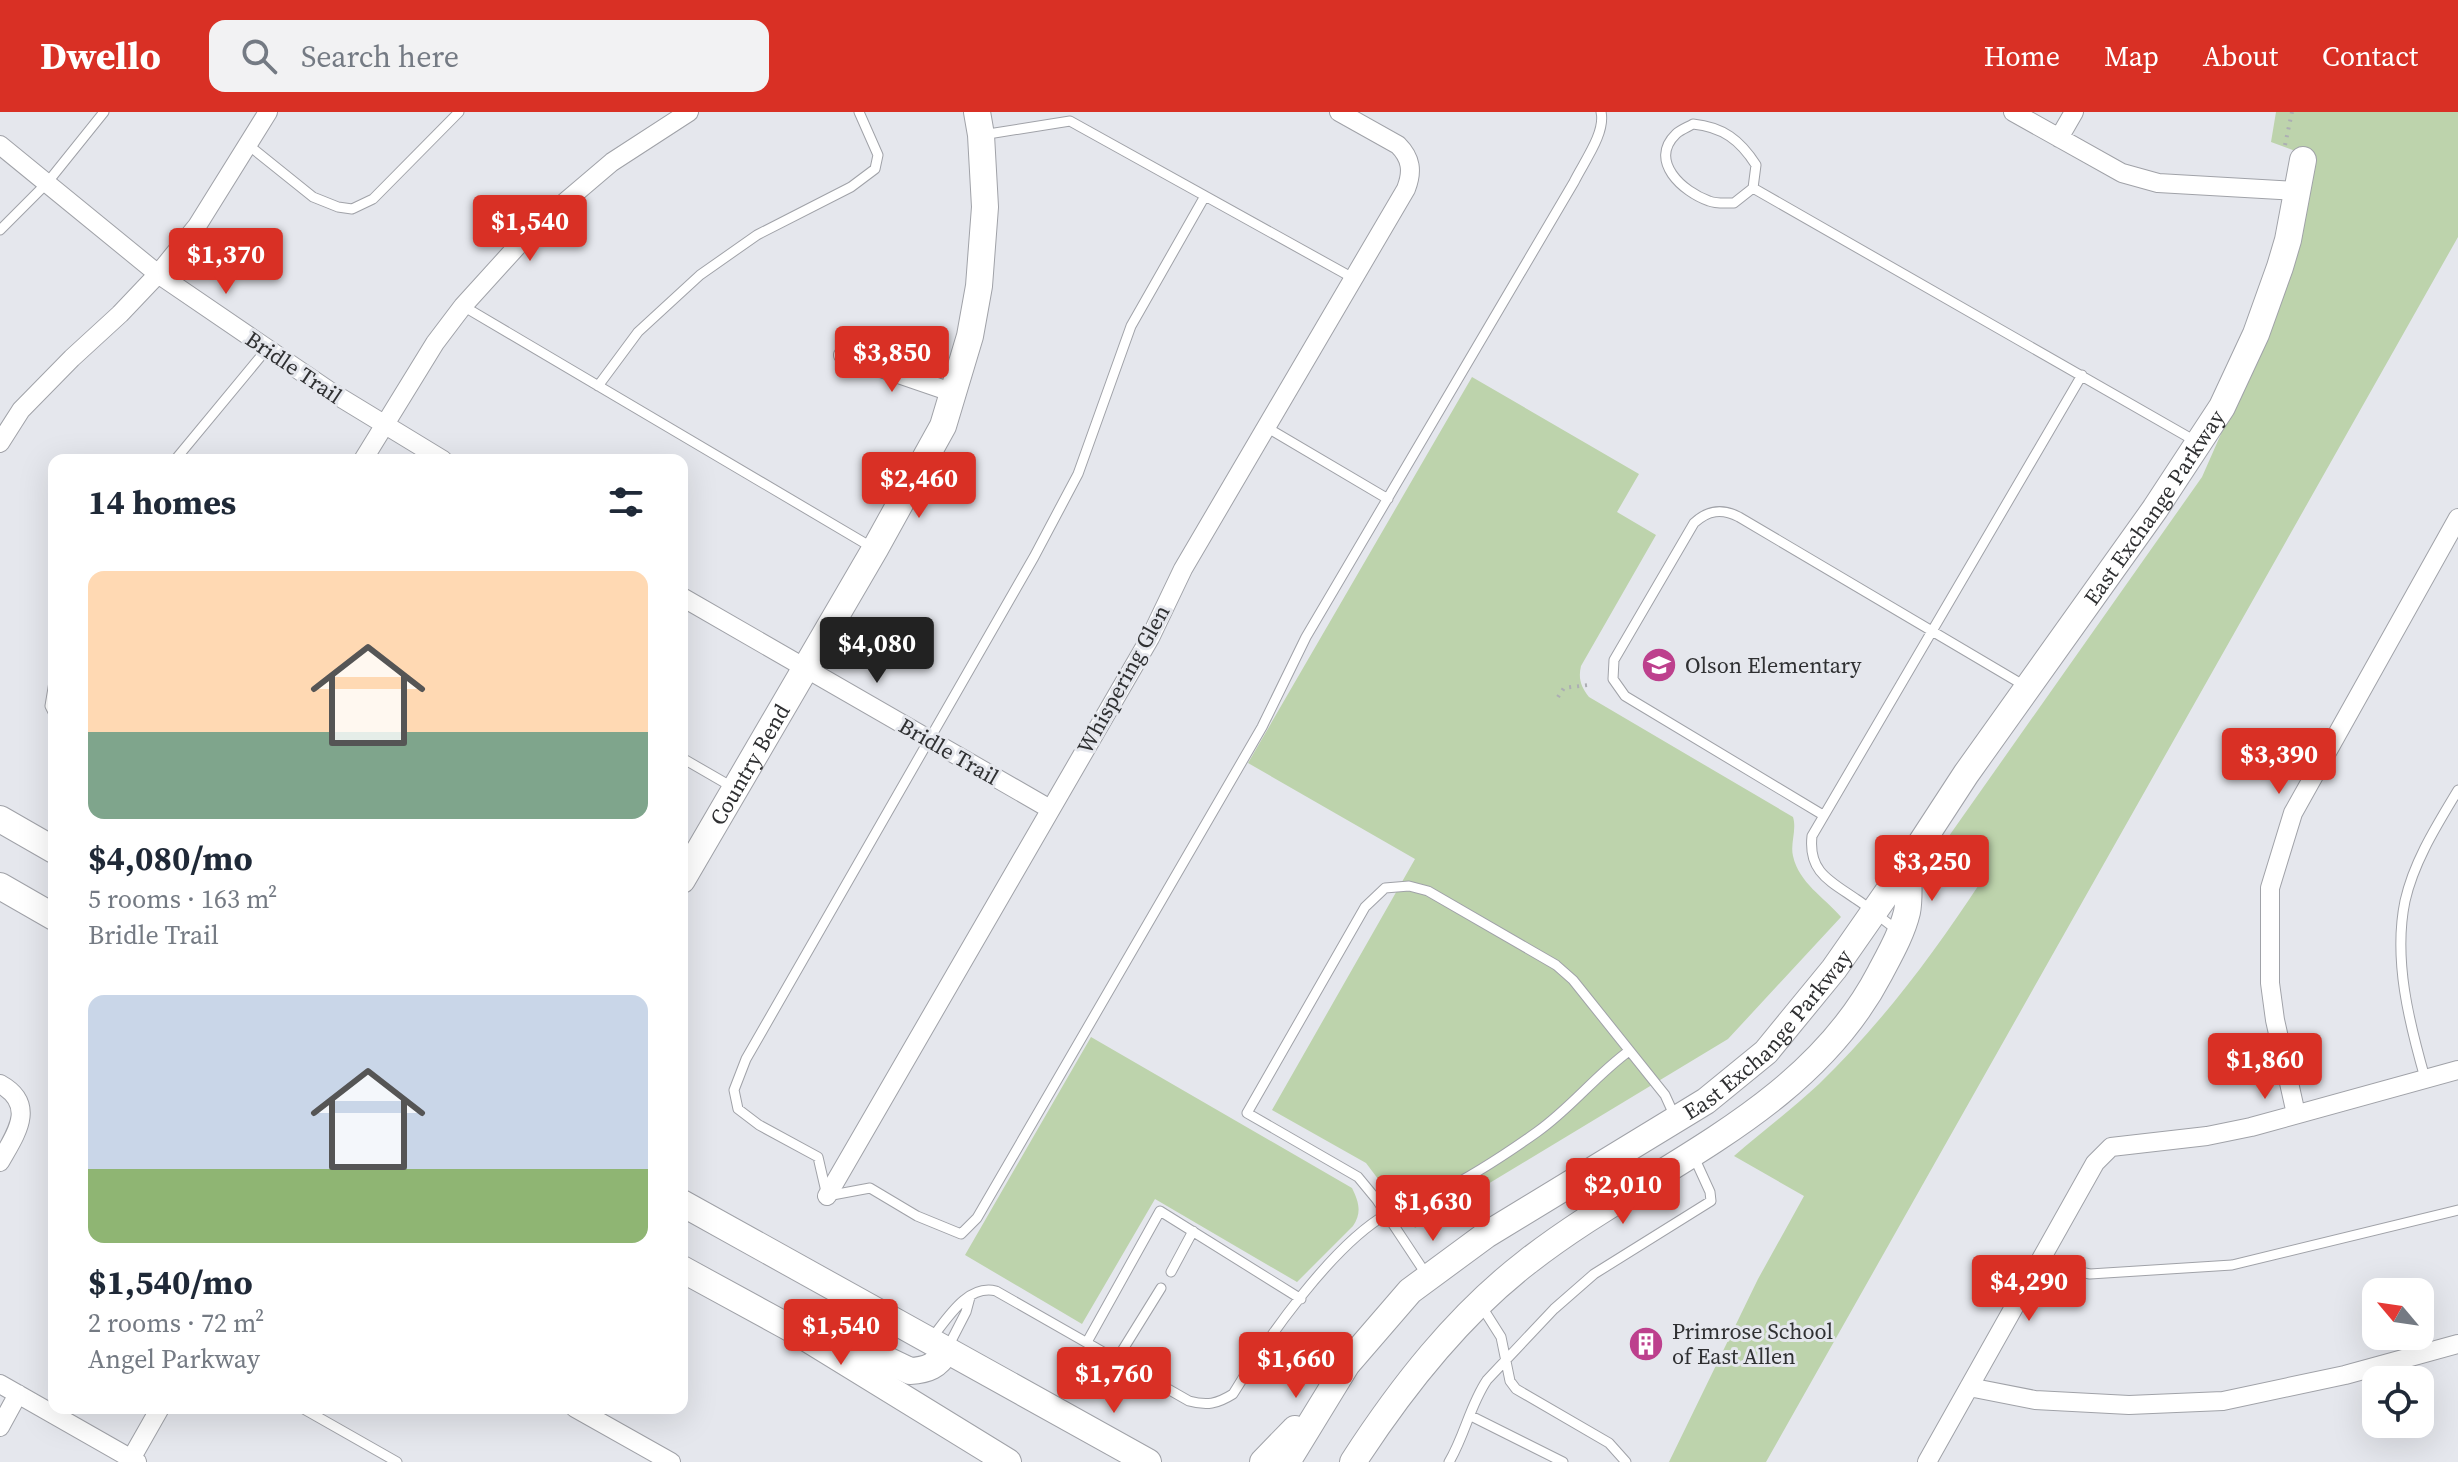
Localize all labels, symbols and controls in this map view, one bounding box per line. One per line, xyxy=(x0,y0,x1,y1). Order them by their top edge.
search box xyxy=(209,20,769,92)
text: Dwello xyxy=(40,30,161,82)
icon: search xyxy=(237,34,281,78)
text: Search here xyxy=(301,36,459,77)
text: Home xyxy=(1984,37,2060,75)
text: Map xyxy=(2104,37,2159,75)
text: About xyxy=(2203,37,2278,75)
text: Contact xyxy=(2322,37,2418,75)
pin: $1,540 xyxy=(465,195,595,263)
text: $1,540 xyxy=(491,203,569,239)
pin: $1,370 xyxy=(161,228,291,296)
text: $1,370 xyxy=(187,236,265,272)
street label: Bridle Trail xyxy=(240,324,348,410)
pin: $3,850 xyxy=(827,326,957,394)
text: $3,850 xyxy=(853,334,931,370)
street label: East Exchange Parkway xyxy=(2076,403,2232,611)
pin: $2,460 xyxy=(854,452,984,520)
text: $2,460 xyxy=(880,460,958,496)
text: 14 homes xyxy=(88,479,236,525)
icon: filters xyxy=(604,480,648,524)
street label: Whispering Glen xyxy=(1070,599,1176,759)
pin: $4,080 xyxy=(812,617,942,685)
icon: home xyxy=(296,623,440,767)
text: $4,080 xyxy=(838,625,916,661)
school or university icon: Olson Elementary xyxy=(1640,646,1678,684)
place label: Olson Elementary xyxy=(1685,650,1862,680)
street label: Country Bend xyxy=(702,698,797,830)
street label: Bridle Trail xyxy=(894,710,1004,792)
pin: $3,390 xyxy=(2214,728,2344,796)
text: $3,390 xyxy=(2240,736,2318,772)
text: $4,080/mo xyxy=(88,835,253,881)
pin: $3,250 xyxy=(1867,835,1997,903)
text: $3,250 xyxy=(1893,843,1971,879)
text: 5 rooms · 163 m² xyxy=(88,881,277,917)
text: Bridle Trail xyxy=(88,917,219,953)
street label: East Exchange Parkway xyxy=(1677,943,1859,1127)
pin: $1,860 xyxy=(2200,1033,2330,1101)
text: $1,860 xyxy=(2226,1041,2304,1077)
icon: home xyxy=(296,1047,440,1191)
pin: $2,010 xyxy=(1558,1158,1688,1226)
text: $2,010 xyxy=(1584,1166,1662,1202)
pin: $1,630 xyxy=(1368,1175,1498,1243)
text: $1,630 xyxy=(1394,1183,1472,1219)
pin: $4,290 xyxy=(1964,1255,2094,1323)
text: $1,540/mo xyxy=(88,1259,253,1305)
text: $4,290 xyxy=(1990,1263,2068,1299)
north arrow xyxy=(2362,1278,2434,1350)
map controls xyxy=(2362,1278,2434,1438)
pin: $1,540 xyxy=(776,1299,906,1367)
text: 2 rooms · 72 m² xyxy=(88,1305,264,1341)
text: $1,540 xyxy=(802,1307,880,1343)
place label: Primrose School of East Allen xyxy=(1672,1316,1833,1371)
building icon: Primrose School of East Allen xyxy=(1627,1325,1665,1363)
pin: $1,660 xyxy=(1231,1332,1361,1400)
text: $1,660 xyxy=(1257,1340,1335,1376)
text: Angel Parkway xyxy=(88,1341,260,1377)
pin: $1,760 xyxy=(1049,1347,1179,1415)
text: $1,760 xyxy=(1075,1355,1153,1391)
button: locate xyxy=(2362,1366,2434,1438)

